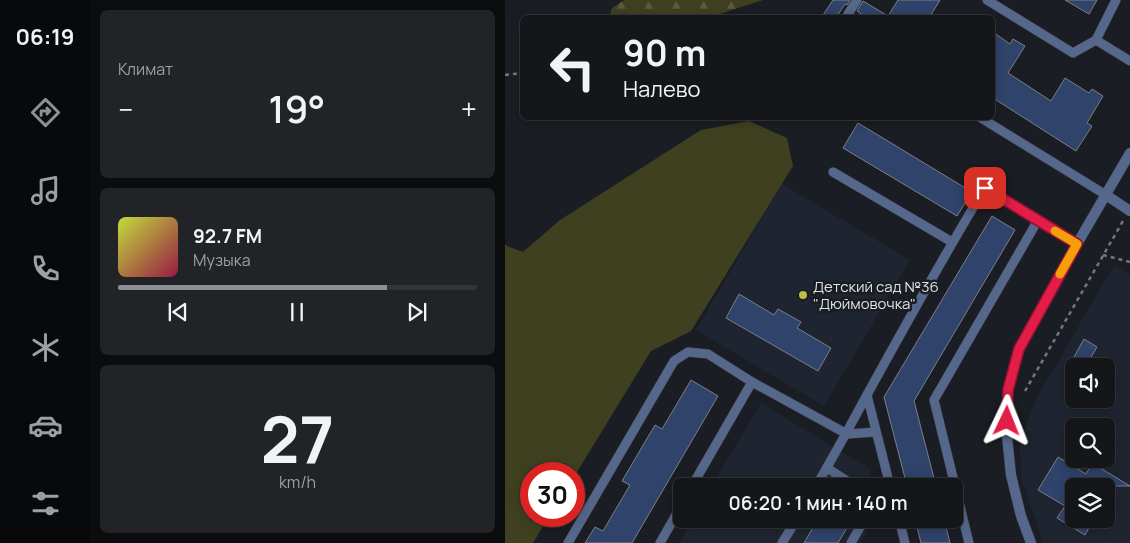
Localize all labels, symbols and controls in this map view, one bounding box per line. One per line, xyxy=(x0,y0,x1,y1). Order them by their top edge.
text: 06:19 xyxy=(16,22,75,52)
text: 90 m xyxy=(623,29,706,77)
icon: left xyxy=(540,35,605,100)
text: Климат xyxy=(118,58,173,80)
text: Налево xyxy=(623,74,701,104)
text: 19° xyxy=(269,82,325,134)
text: − xyxy=(118,90,133,128)
text: + xyxy=(461,90,477,128)
icon: directions xyxy=(28,95,63,130)
pin xyxy=(964,167,1006,209)
icon: music xyxy=(28,173,63,208)
icon: arrive xyxy=(971,174,999,202)
text: 92.7 FM xyxy=(193,223,262,249)
text: Музыка xyxy=(193,249,251,271)
icon: phone xyxy=(28,251,63,286)
place label: Детский сад №36 "Дюймовочка" xyxy=(813,276,939,314)
marker: Детский сад №36 "Дюймовочка" xyxy=(797,289,809,301)
icon: previous xyxy=(164,298,192,326)
icon: pause xyxy=(283,298,311,326)
icon: next xyxy=(403,298,431,326)
icon: climate xyxy=(28,330,63,365)
map controls xyxy=(1065,358,1115,528)
button: sound xyxy=(1065,358,1115,408)
text: 27 xyxy=(261,394,334,483)
position arrow xyxy=(980,394,1032,446)
icon: car xyxy=(28,408,63,443)
button: search xyxy=(1065,418,1115,468)
speed limit sign: 30 xyxy=(520,462,585,527)
text: km/h xyxy=(279,471,316,493)
button: layers xyxy=(1065,478,1115,528)
icon: filters xyxy=(28,486,63,521)
text: 06:20 · 1 мин · 140 m xyxy=(729,490,907,516)

